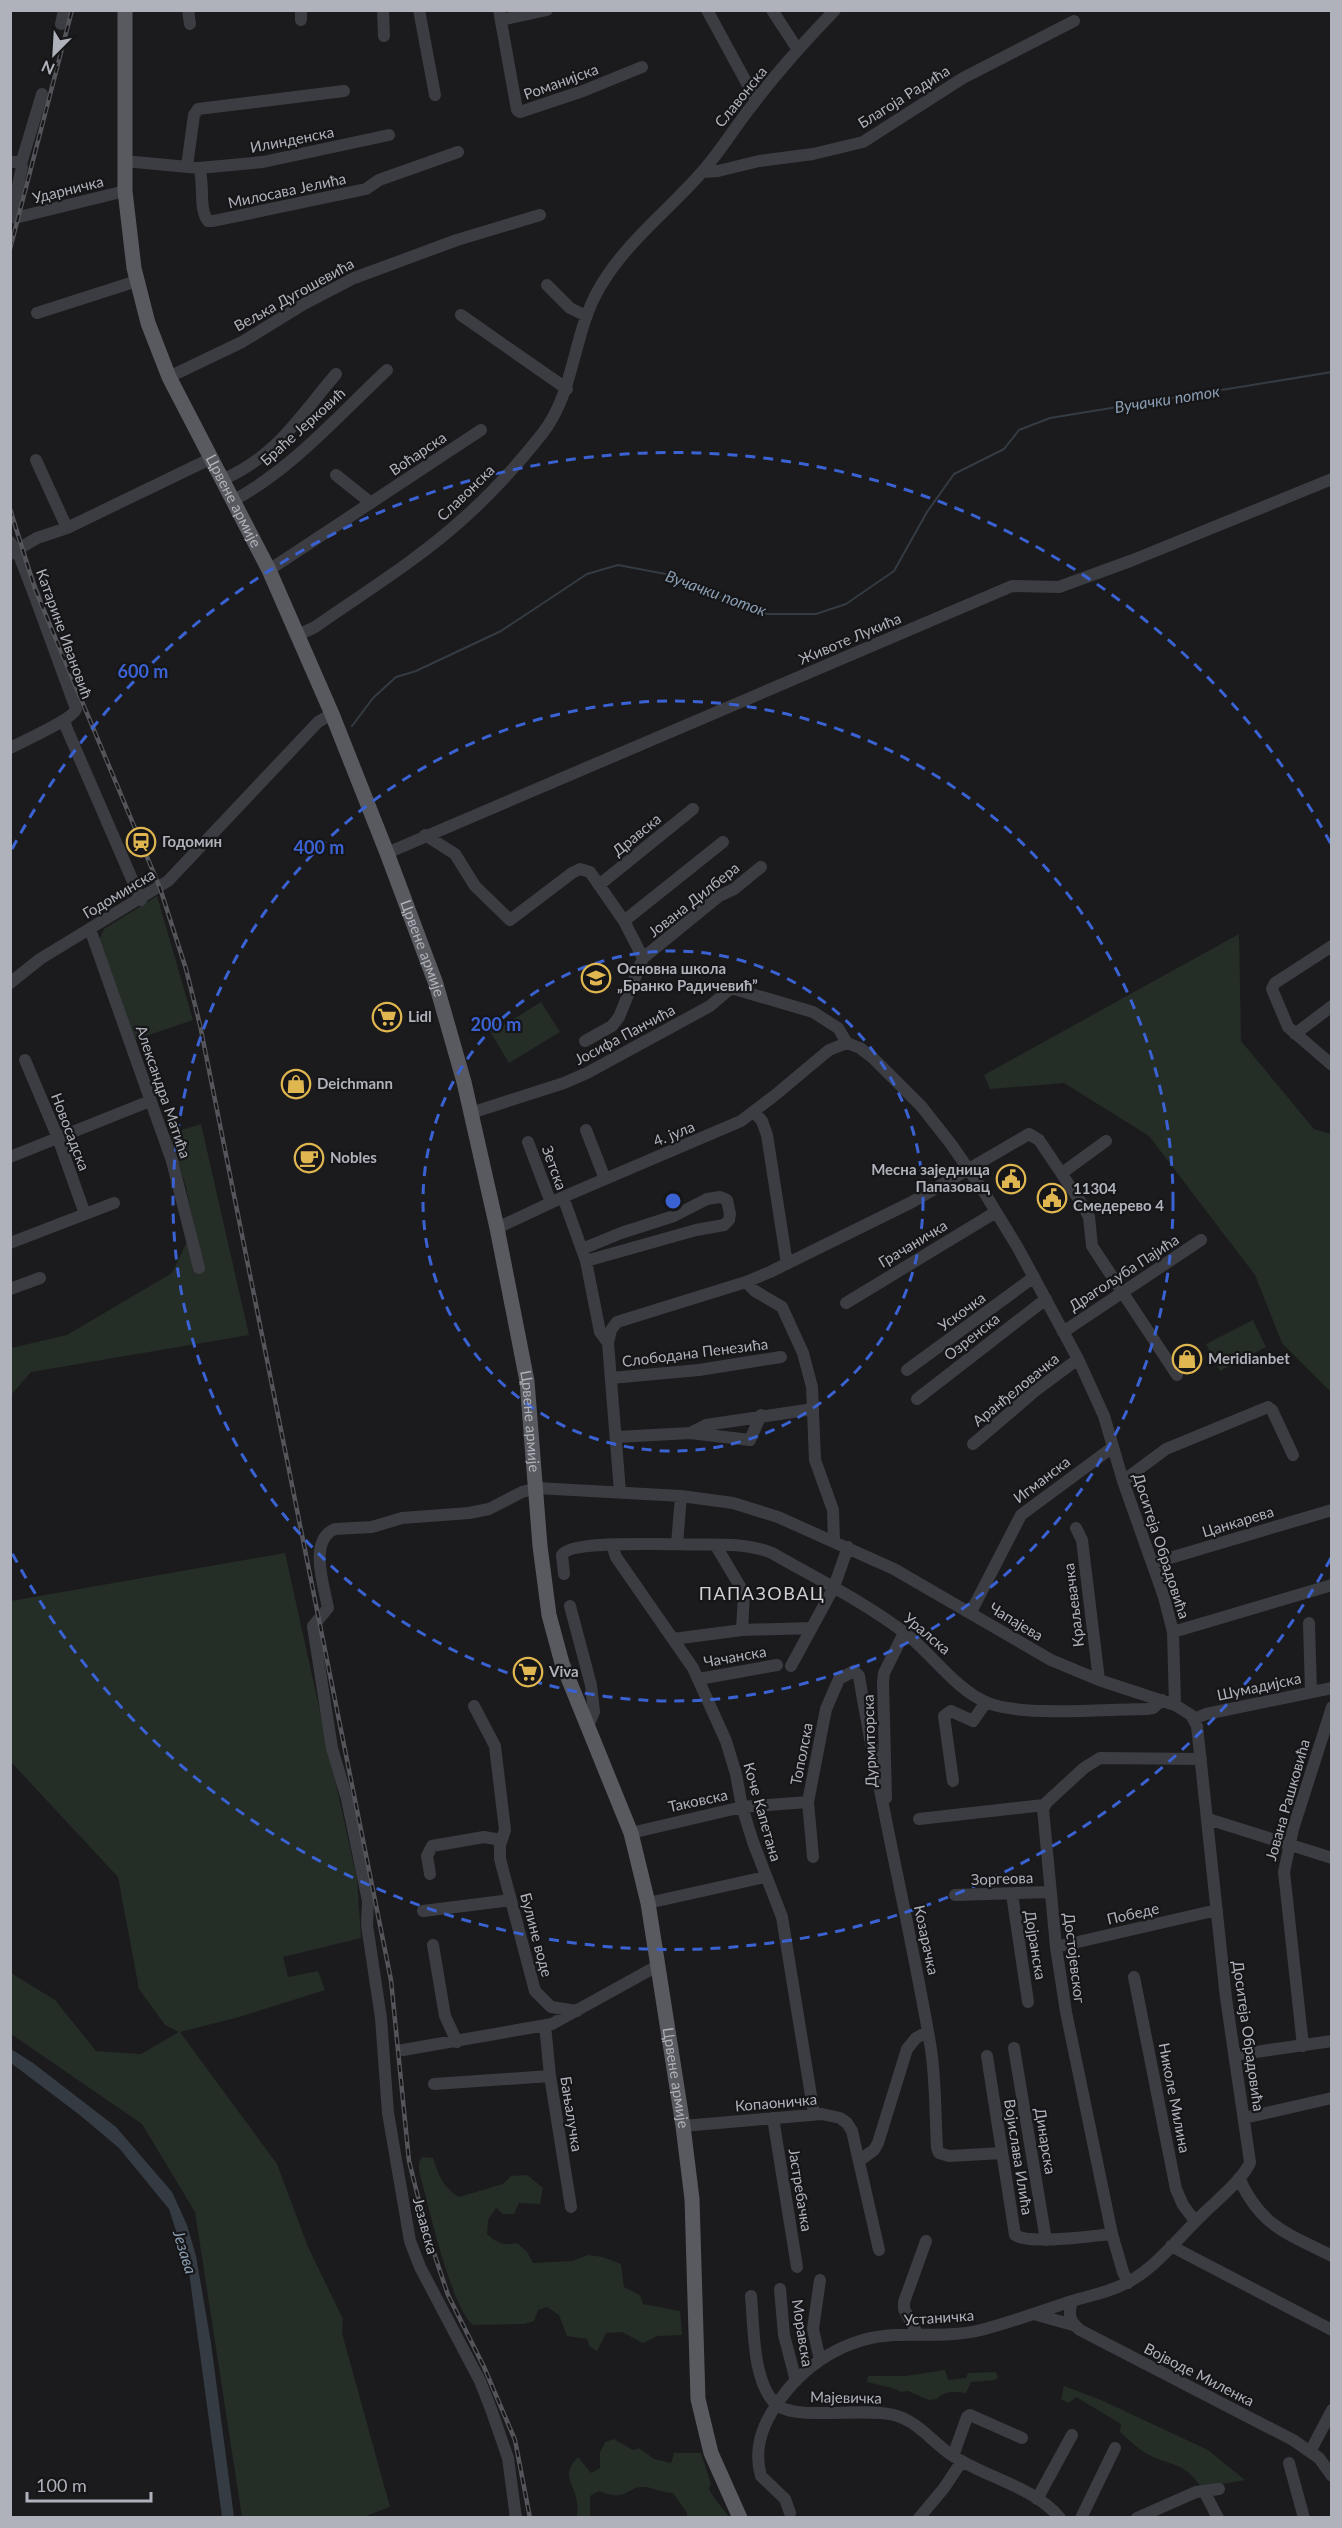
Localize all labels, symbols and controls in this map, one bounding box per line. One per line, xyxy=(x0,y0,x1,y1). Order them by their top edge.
north arrow xyxy=(24,24,84,84)
text: N xyxy=(38,57,57,79)
street label: Романијска xyxy=(521,59,600,103)
street label: Благоја Радића xyxy=(854,61,953,131)
street label: Славонска xyxy=(710,62,770,130)
street label: Илинденска xyxy=(248,122,335,156)
street label: Милосава Јелића xyxy=(226,169,348,211)
street label: Ударничка xyxy=(30,172,105,207)
street label: Вељка Дугошевића xyxy=(230,254,357,335)
water label: Вучачки поток xyxy=(1113,381,1221,416)
street label: Браће Јерковић xyxy=(256,383,348,469)
street label: Воћарска xyxy=(386,428,449,479)
street label: Црвене армије xyxy=(203,451,266,550)
street label: Славонска xyxy=(433,460,498,524)
water label: Вучачки поток xyxy=(663,565,769,620)
street label: Катарине Ивановић xyxy=(33,566,97,701)
street label: Животе Лукића xyxy=(796,608,903,668)
text: 600 m xyxy=(118,660,168,682)
street label: Дравска xyxy=(608,809,664,859)
station icon: Годомин xyxy=(125,826,157,858)
place label: Годомин xyxy=(162,832,222,850)
text: 400 m xyxy=(294,836,344,858)
street label: Јована Дилбера xyxy=(644,858,743,940)
street label: Годоминска xyxy=(79,864,158,922)
street label: Црвене армије xyxy=(397,897,449,999)
place label: Основна школа „Бранко Радичевић” xyxy=(617,959,758,994)
school or university icon: Основна школа „Бранко Радичевић” xyxy=(580,962,612,994)
street label: Јосифа Панчића xyxy=(571,1000,678,1068)
supermarket icon: Lidl xyxy=(371,1001,403,1033)
place label: Lidl xyxy=(408,1007,432,1025)
text: 200 m xyxy=(471,1013,521,1035)
street label: Александра Матића xyxy=(133,1023,195,1161)
shop icon: Deichmann xyxy=(280,1068,312,1100)
place label: Deichmann xyxy=(317,1074,393,1092)
street label: Новосадска xyxy=(48,1090,94,1173)
street label: 4. јула xyxy=(650,1117,697,1149)
cafe icon: Nobles xyxy=(293,1142,325,1174)
street label: Зетска xyxy=(539,1143,571,1192)
place label: Nobles xyxy=(330,1148,377,1166)
place label: Месна заједница Папазовац xyxy=(871,1160,991,1195)
public building icon: Месна заједница Папазовац xyxy=(995,1163,1027,1195)
place label: 11304 Смедерево 4 xyxy=(1073,1179,1164,1214)
public building icon: 11304 Смедерево 4 xyxy=(1036,1182,1068,1214)
centre of rings xyxy=(663,1191,683,1211)
street label: Грачаничка xyxy=(875,1215,950,1271)
street label: Драгољуба Пајића xyxy=(1065,1230,1182,1314)
street label: Ускочка xyxy=(934,1288,989,1334)
street label: Озренска xyxy=(940,1309,1003,1364)
street label: Слободана Пенезића xyxy=(621,1334,769,1370)
shop icon: Meridianbet xyxy=(1171,1343,1203,1375)
street label: Аранђеловачка xyxy=(969,1349,1062,1429)
place label: Meridianbet xyxy=(1208,1349,1290,1367)
street label: Црвене армије xyxy=(517,1369,544,1473)
street label: Игманска xyxy=(1009,1452,1073,1506)
street label: Доситеја Обрадовића xyxy=(1130,1471,1194,1621)
street label: Цанкарева xyxy=(1200,1502,1276,1540)
street label: Краљевачка xyxy=(1059,1562,1087,1648)
district label: ПАПАЗОВАЦ xyxy=(699,1582,825,1604)
street label: Чапајева xyxy=(986,1598,1047,1644)
street label: Уралска xyxy=(901,1609,955,1658)
street label: Чачанска xyxy=(702,1642,767,1670)
supermarket icon: Viva xyxy=(512,1656,544,1688)
place label: Viva xyxy=(548,1662,579,1680)
street label: Шумадијска xyxy=(1215,1668,1303,1704)
street label: Дурмиторска xyxy=(858,1694,880,1788)
street label: Тополска xyxy=(786,1721,816,1787)
street label: Јована Рашковића xyxy=(1261,1737,1313,1863)
street label: Коче Капетана xyxy=(740,1760,786,1863)
street label: Таковска xyxy=(666,1785,729,1815)
street label: Зоргеова xyxy=(970,1868,1034,1888)
street label: Булине воде xyxy=(517,1891,557,1979)
street label: Победе xyxy=(1105,1898,1161,1928)
street label: Козарачка xyxy=(911,1903,943,1976)
street label: Дојранска xyxy=(1022,1909,1050,1981)
street label: Достојевског xyxy=(1061,1912,1089,2004)
street label: Доситеја Обрадовића xyxy=(1230,1959,1268,2112)
street label: Црвене армије xyxy=(660,2026,693,2130)
street label: Николе Милина xyxy=(1155,2041,1195,2155)
street label: Бањалучка xyxy=(557,2075,587,2153)
street label: Копаоничка xyxy=(734,2089,818,2115)
street label: Војислава Илића xyxy=(1001,2098,1037,2216)
street label: Динарска xyxy=(1032,2106,1060,2175)
street label: Јастребачка xyxy=(786,2147,816,2233)
street label: Језавска xyxy=(410,2195,442,2256)
water label: Језава xyxy=(170,2227,201,2276)
street label: Моравска xyxy=(789,2298,817,2368)
street label: Устаничка xyxy=(903,2306,975,2328)
street label: Војводе Миленка xyxy=(1141,2339,1257,2410)
street label: Мајевичка xyxy=(810,2387,882,2407)
scale bar xyxy=(27,2465,152,2503)
text: 100 m xyxy=(36,2474,87,2496)

